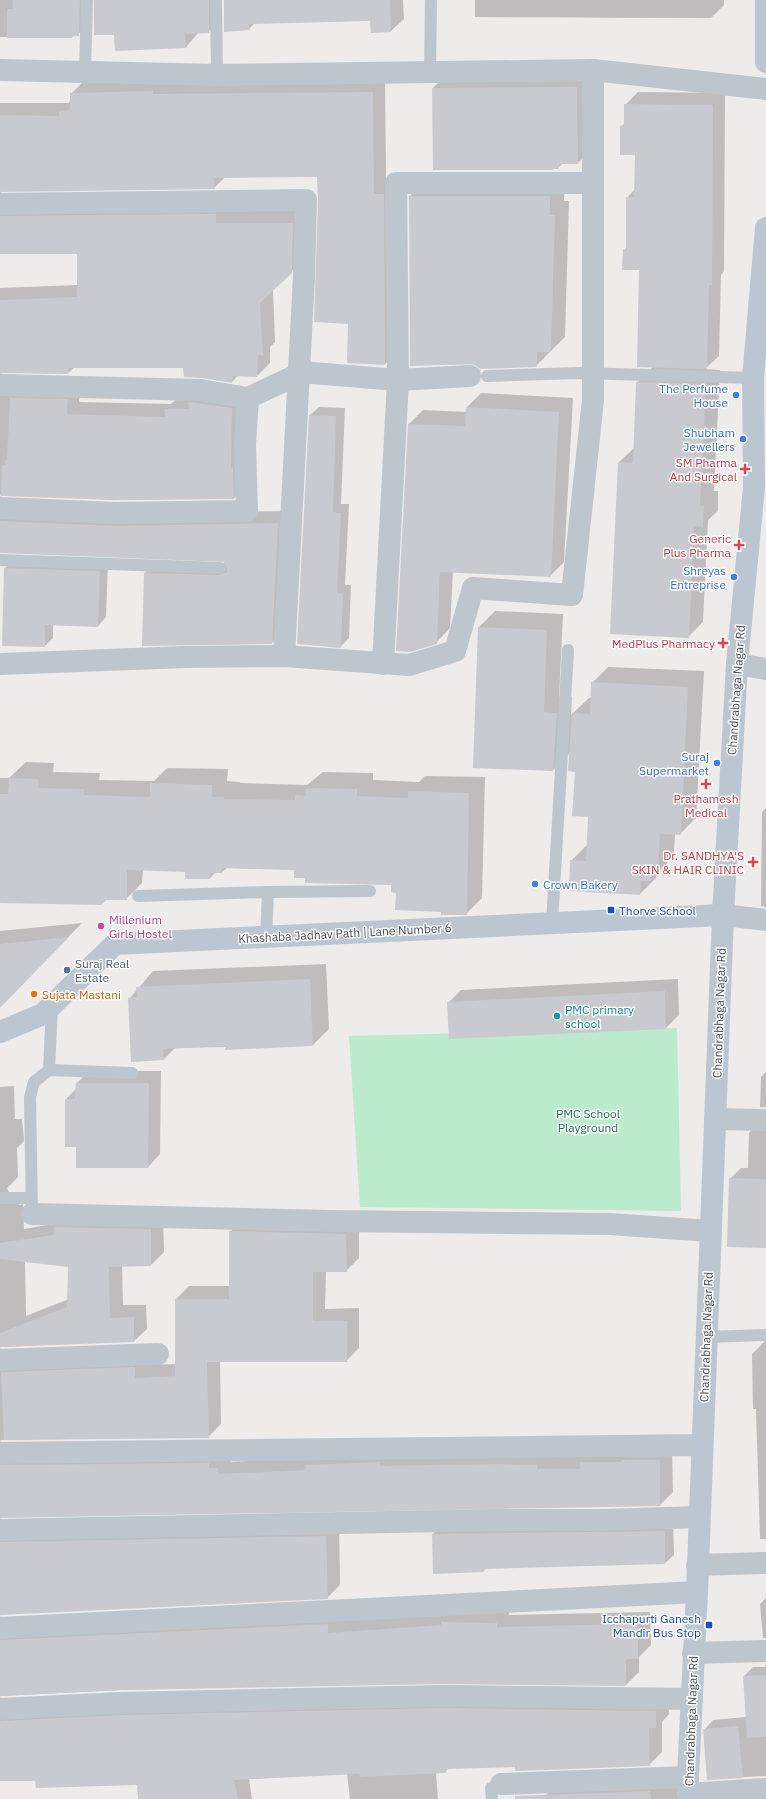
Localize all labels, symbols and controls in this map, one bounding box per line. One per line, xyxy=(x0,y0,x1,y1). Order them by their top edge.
place label: The Perfume House xyxy=(659,381,728,410)
marker: The Perfume House xyxy=(731,390,741,400)
place label: Shubham Jewellers xyxy=(683,425,735,454)
marker: Shubham Jewellers xyxy=(738,434,748,444)
place label: SM Pharma And Surgical xyxy=(670,455,738,484)
marker: SM Pharma And Surgical xyxy=(740,464,750,474)
place label: Generic Plus Pharma xyxy=(663,531,732,560)
marker: Generic Plus Pharma xyxy=(734,540,744,550)
place label: Shreyas Entreprise xyxy=(670,563,726,592)
marker: Shreyas Entreprise xyxy=(729,572,739,582)
street label: Chandrabhaga Nagar Rd xyxy=(724,625,748,755)
place label: MedPlus Pharmacy xyxy=(612,636,715,651)
marker: MedPlus Pharmacy xyxy=(718,638,728,648)
place label: Suraj Supermarket xyxy=(639,749,709,778)
marker: Suraj Supermarket xyxy=(712,758,722,768)
marker: Prathamesh Medical xyxy=(701,779,711,789)
place label: Prathamesh Medical xyxy=(673,791,739,820)
place label: Dr. SANDHYA'S SKIN & HAIR CLINIC xyxy=(632,848,745,877)
marker: Dr. SANDHYA'S SKIN & HAIR CLINIC xyxy=(747,856,759,868)
place label: Crown Bakery xyxy=(543,877,618,892)
marker: Crown Bakery xyxy=(530,879,540,889)
place label: Thorve School xyxy=(619,903,696,918)
marker: Thorve School xyxy=(606,905,616,915)
place label: Millenium Girls Hostel xyxy=(109,912,172,941)
street label: Khashaba Jadhav Path | Lane Number 6 xyxy=(238,920,452,946)
marker: Millenium Girls Hostel xyxy=(96,921,106,931)
street label: Chandrabhaga Nagar Rd xyxy=(709,948,729,1078)
place label: Suraj Real Estate xyxy=(75,956,129,985)
marker: Suraj Real Estate xyxy=(62,965,72,975)
place label: Sujata Mastani xyxy=(42,987,121,1002)
marker: Sujata Mastani xyxy=(29,989,39,999)
place label: PMC primary school xyxy=(565,1002,634,1031)
marker: PMC primary school xyxy=(552,1011,562,1021)
park label: PMC School Playground xyxy=(556,1106,620,1135)
street label: Chandrabhaga Nagar Rd xyxy=(696,1272,716,1402)
place label: Icchapurti Ganesh Mandir Bus Stop xyxy=(602,1611,701,1640)
marker: Icchapurti Ganesh Mandir Bus Stop xyxy=(704,1620,714,1630)
street label: Chandrabhaga Nagar Rd xyxy=(681,1656,701,1786)

